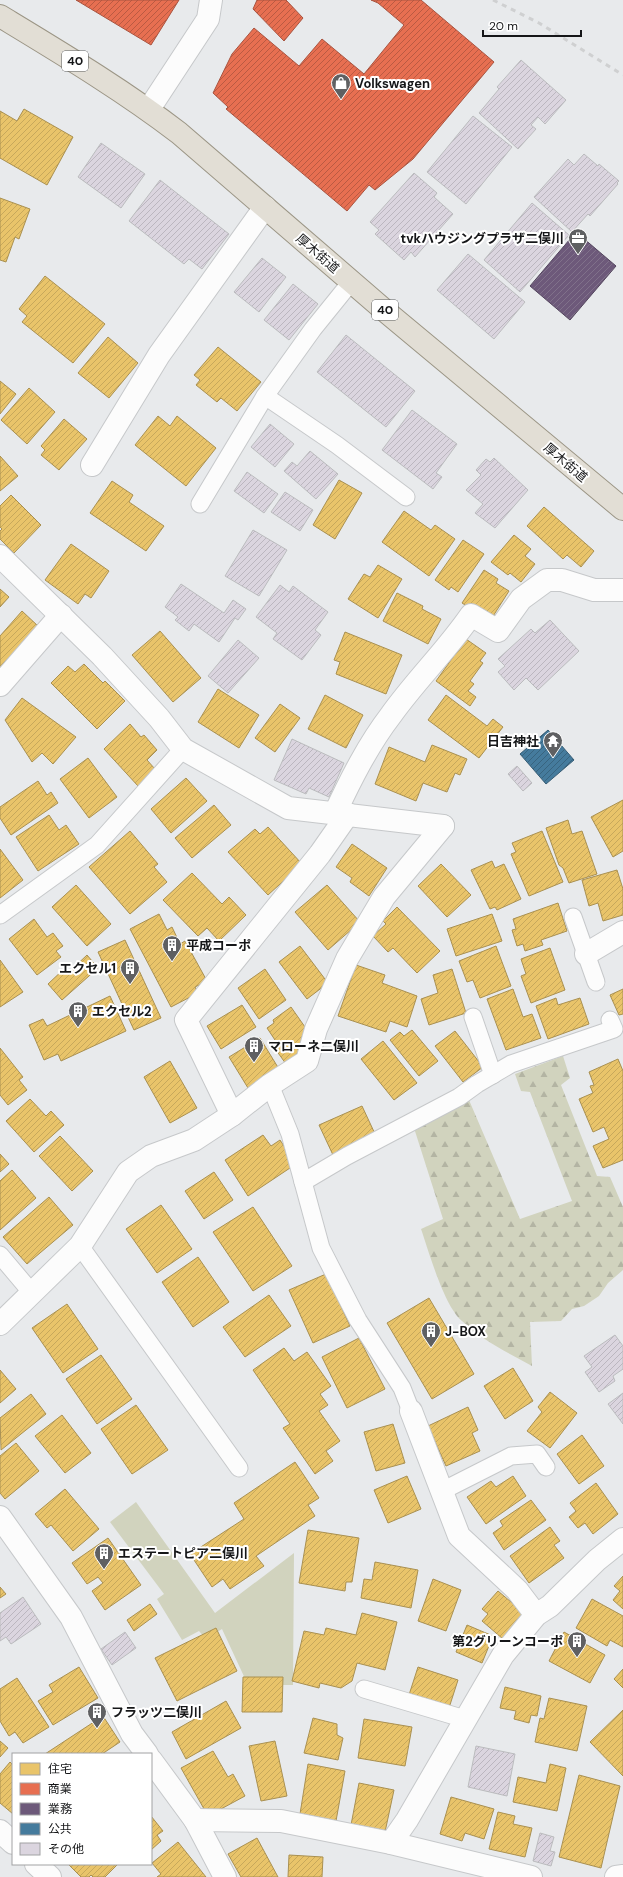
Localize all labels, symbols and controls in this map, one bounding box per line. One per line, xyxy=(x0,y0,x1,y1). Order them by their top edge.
scale bar xyxy=(483,12,581,38)
text: 20 m xyxy=(489,18,518,34)
road number: 40 xyxy=(62,51,88,71)
shop icon: Volkswagen xyxy=(330,72,352,100)
place label: Volkswagen xyxy=(355,75,430,92)
office icon: tvkハウジングプラザ二俣川 xyxy=(567,227,589,255)
street label: 厚木街道 xyxy=(292,230,343,277)
place label: tvkハウジングプラザ二俣川 xyxy=(401,230,564,247)
road number: 40 xyxy=(372,300,398,320)
street label: 厚木街道 xyxy=(540,439,591,486)
temple icon: 日吉神社 xyxy=(542,730,564,758)
place label: 日吉神社 xyxy=(487,733,539,750)
building icon: 平成コーポ xyxy=(161,934,183,962)
place label: 平成コーポ xyxy=(186,937,251,954)
building icon: エクセル1 xyxy=(119,957,141,985)
place label: エクセル1 xyxy=(59,960,116,977)
building icon: エクセル2 xyxy=(67,1000,89,1028)
place label: エクセル2 xyxy=(92,1003,152,1020)
building icon: マローネ二俣川 xyxy=(243,1035,265,1063)
place label: マローネ二俣川 xyxy=(268,1038,359,1055)
building icon: J-BOX xyxy=(420,1320,442,1348)
place label: J-BOX xyxy=(445,1323,486,1340)
building icon: エステートピア二俣川 xyxy=(93,1542,115,1570)
place label: エステートピア二俣川 xyxy=(118,1545,248,1562)
building icon: 第2グリーンコーポ xyxy=(566,1630,588,1658)
place label: 第2グリーンコーポ xyxy=(452,1633,563,1650)
building icon: フラッツ二俣川 xyxy=(86,1701,108,1729)
place label: フラッツ二俣川 xyxy=(111,1704,202,1721)
legend xyxy=(12,1753,152,1865)
text: 住宅 xyxy=(48,1761,72,1777)
text: 商業 xyxy=(48,1781,72,1797)
text: 業務 xyxy=(48,1801,72,1817)
text: 公共 xyxy=(48,1821,72,1837)
text: その他 xyxy=(48,1841,84,1857)

